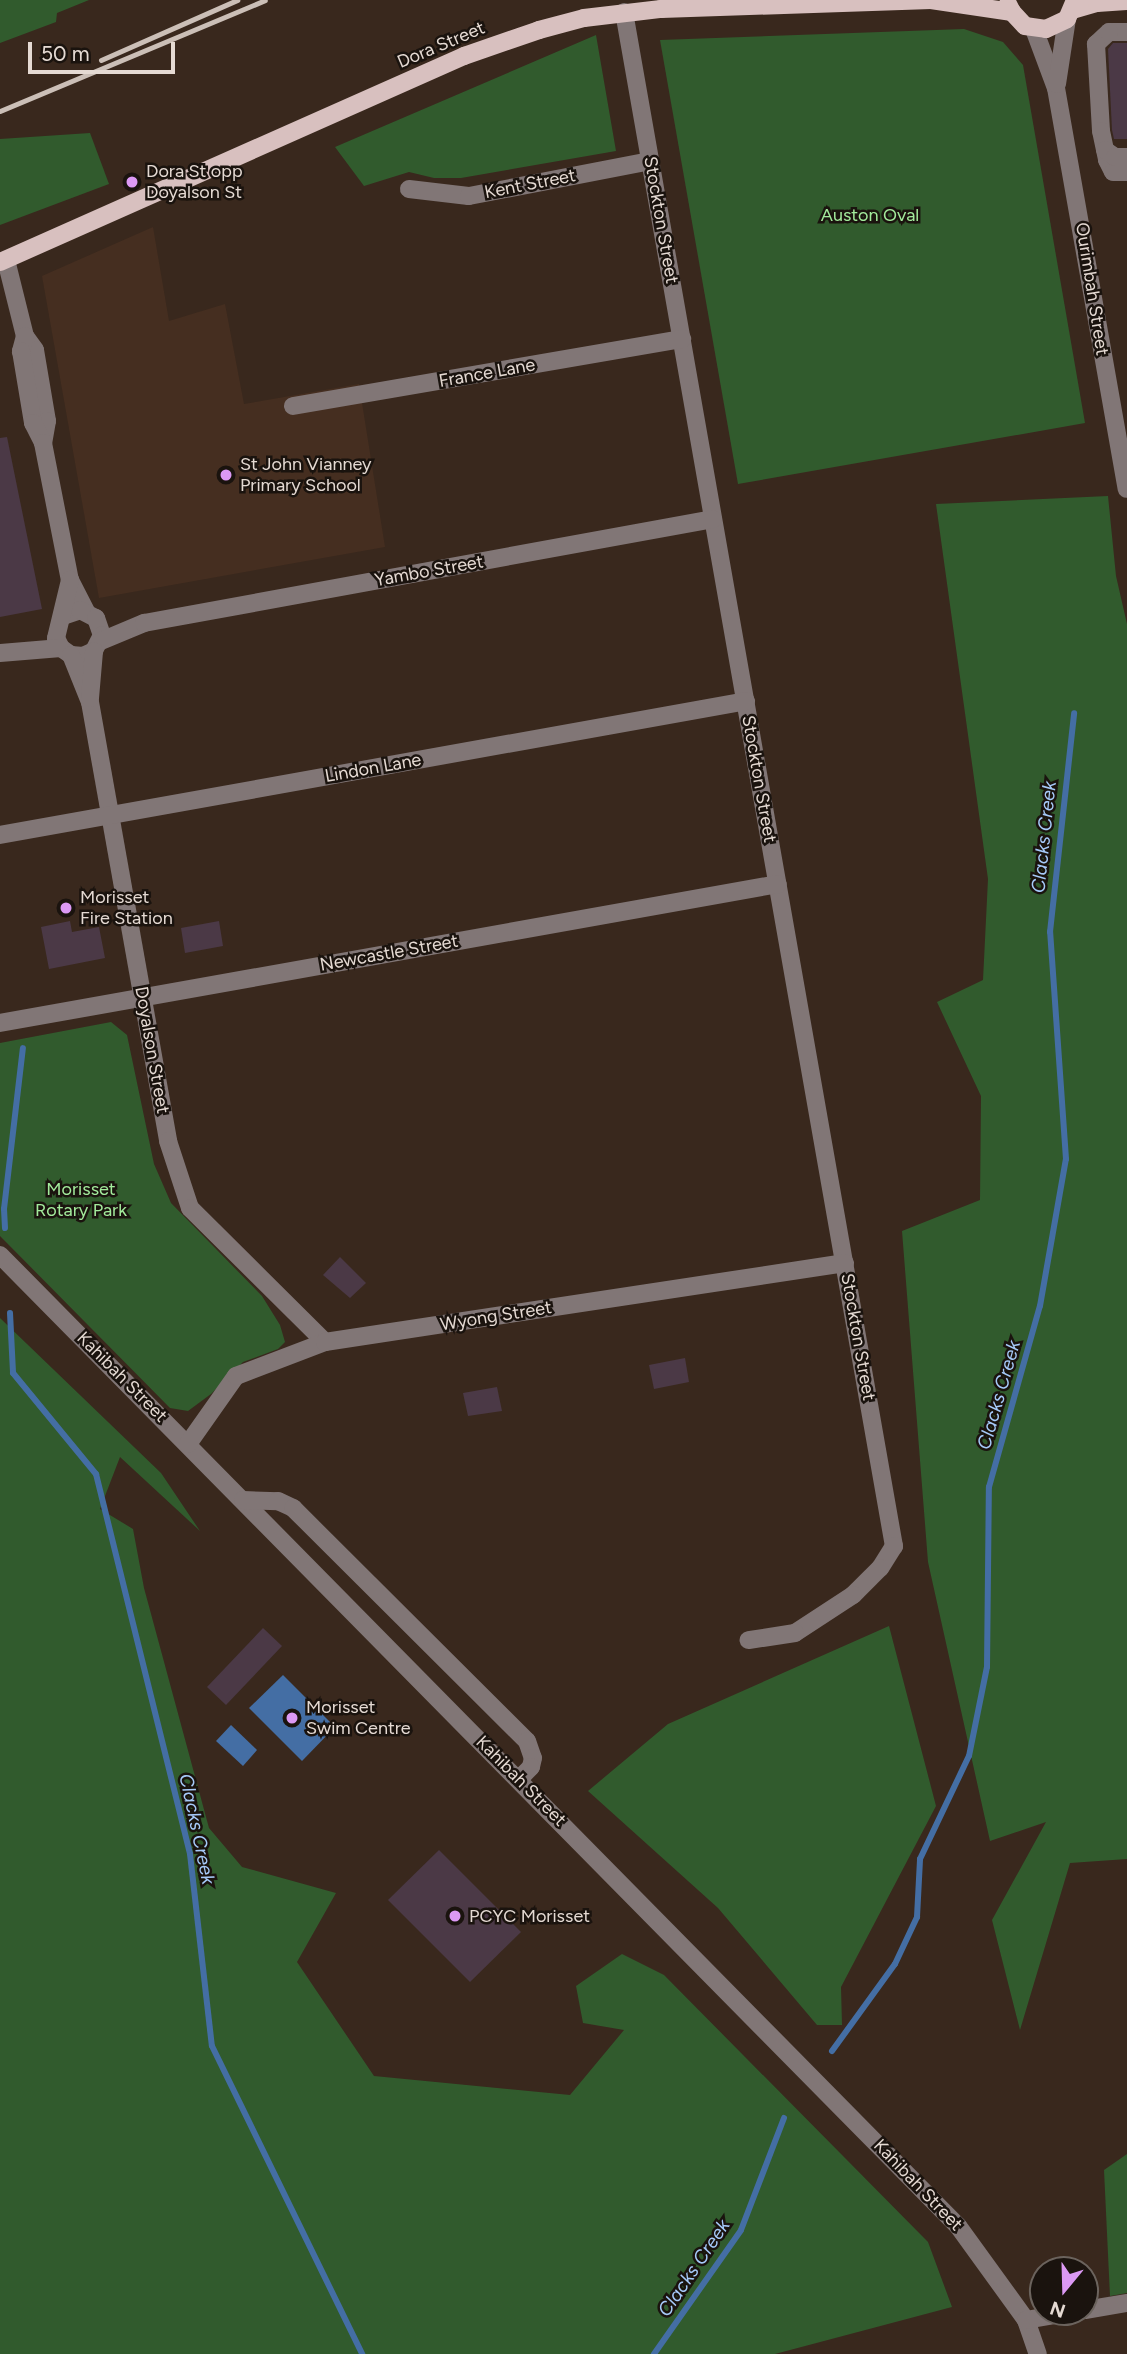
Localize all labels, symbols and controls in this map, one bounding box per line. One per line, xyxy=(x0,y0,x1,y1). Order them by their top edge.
street label: Dora Street xyxy=(394,17,488,73)
scale bar xyxy=(32,28,178,72)
text: 50 m xyxy=(41,41,90,66)
street label: Stockton Street xyxy=(639,155,683,285)
place label: Dora St opp Doyalson St xyxy=(146,161,243,204)
street label: Kent Street xyxy=(483,165,577,203)
marker: Dora St opp Doyalson St xyxy=(124,174,140,190)
park label: Auston Oval xyxy=(821,204,919,226)
street label: Ourimbah Street xyxy=(1071,221,1113,357)
street label: France Lane xyxy=(437,354,537,392)
place label: St John Vianney Primary School xyxy=(240,454,372,496)
marker: St John Vianney Primary School xyxy=(218,467,234,483)
street label: Yambo Street xyxy=(373,551,485,591)
street label: Stockton Street xyxy=(737,714,781,844)
street label: Lindon Lane xyxy=(323,749,423,787)
water label: Clacks Creek xyxy=(1027,780,1061,894)
place label: Morisset Fire Station xyxy=(80,887,173,930)
marker: Morisset Fire Station xyxy=(58,900,74,916)
street label: Newcastle Street xyxy=(318,930,460,976)
street label: Doyalson Street xyxy=(130,985,174,1115)
park label: Morisset Rotary Park xyxy=(35,1179,127,1222)
street label: Stockton Street xyxy=(836,1272,880,1402)
street label: Wyong Street xyxy=(439,1297,553,1335)
street label: Kahibah Street xyxy=(72,1327,172,1427)
water label: Clacks Creek xyxy=(973,1338,1025,1452)
place label: Morisset Swim Centre xyxy=(306,1697,411,1740)
marker: Morisset Swim Centre xyxy=(284,1710,300,1726)
street label: Kahibah Street xyxy=(471,1731,571,1831)
water label: Clacks Creek xyxy=(174,1772,220,1886)
place label: PCYC Morisset xyxy=(469,1905,590,1927)
marker: PCYC Morisset xyxy=(447,1908,463,1924)
street label: Kahibah Street xyxy=(869,2135,967,2235)
water label: Clacks Creek xyxy=(653,2215,735,2321)
north arrow xyxy=(1029,2256,1099,2326)
text: N xyxy=(1047,2296,1068,2323)

